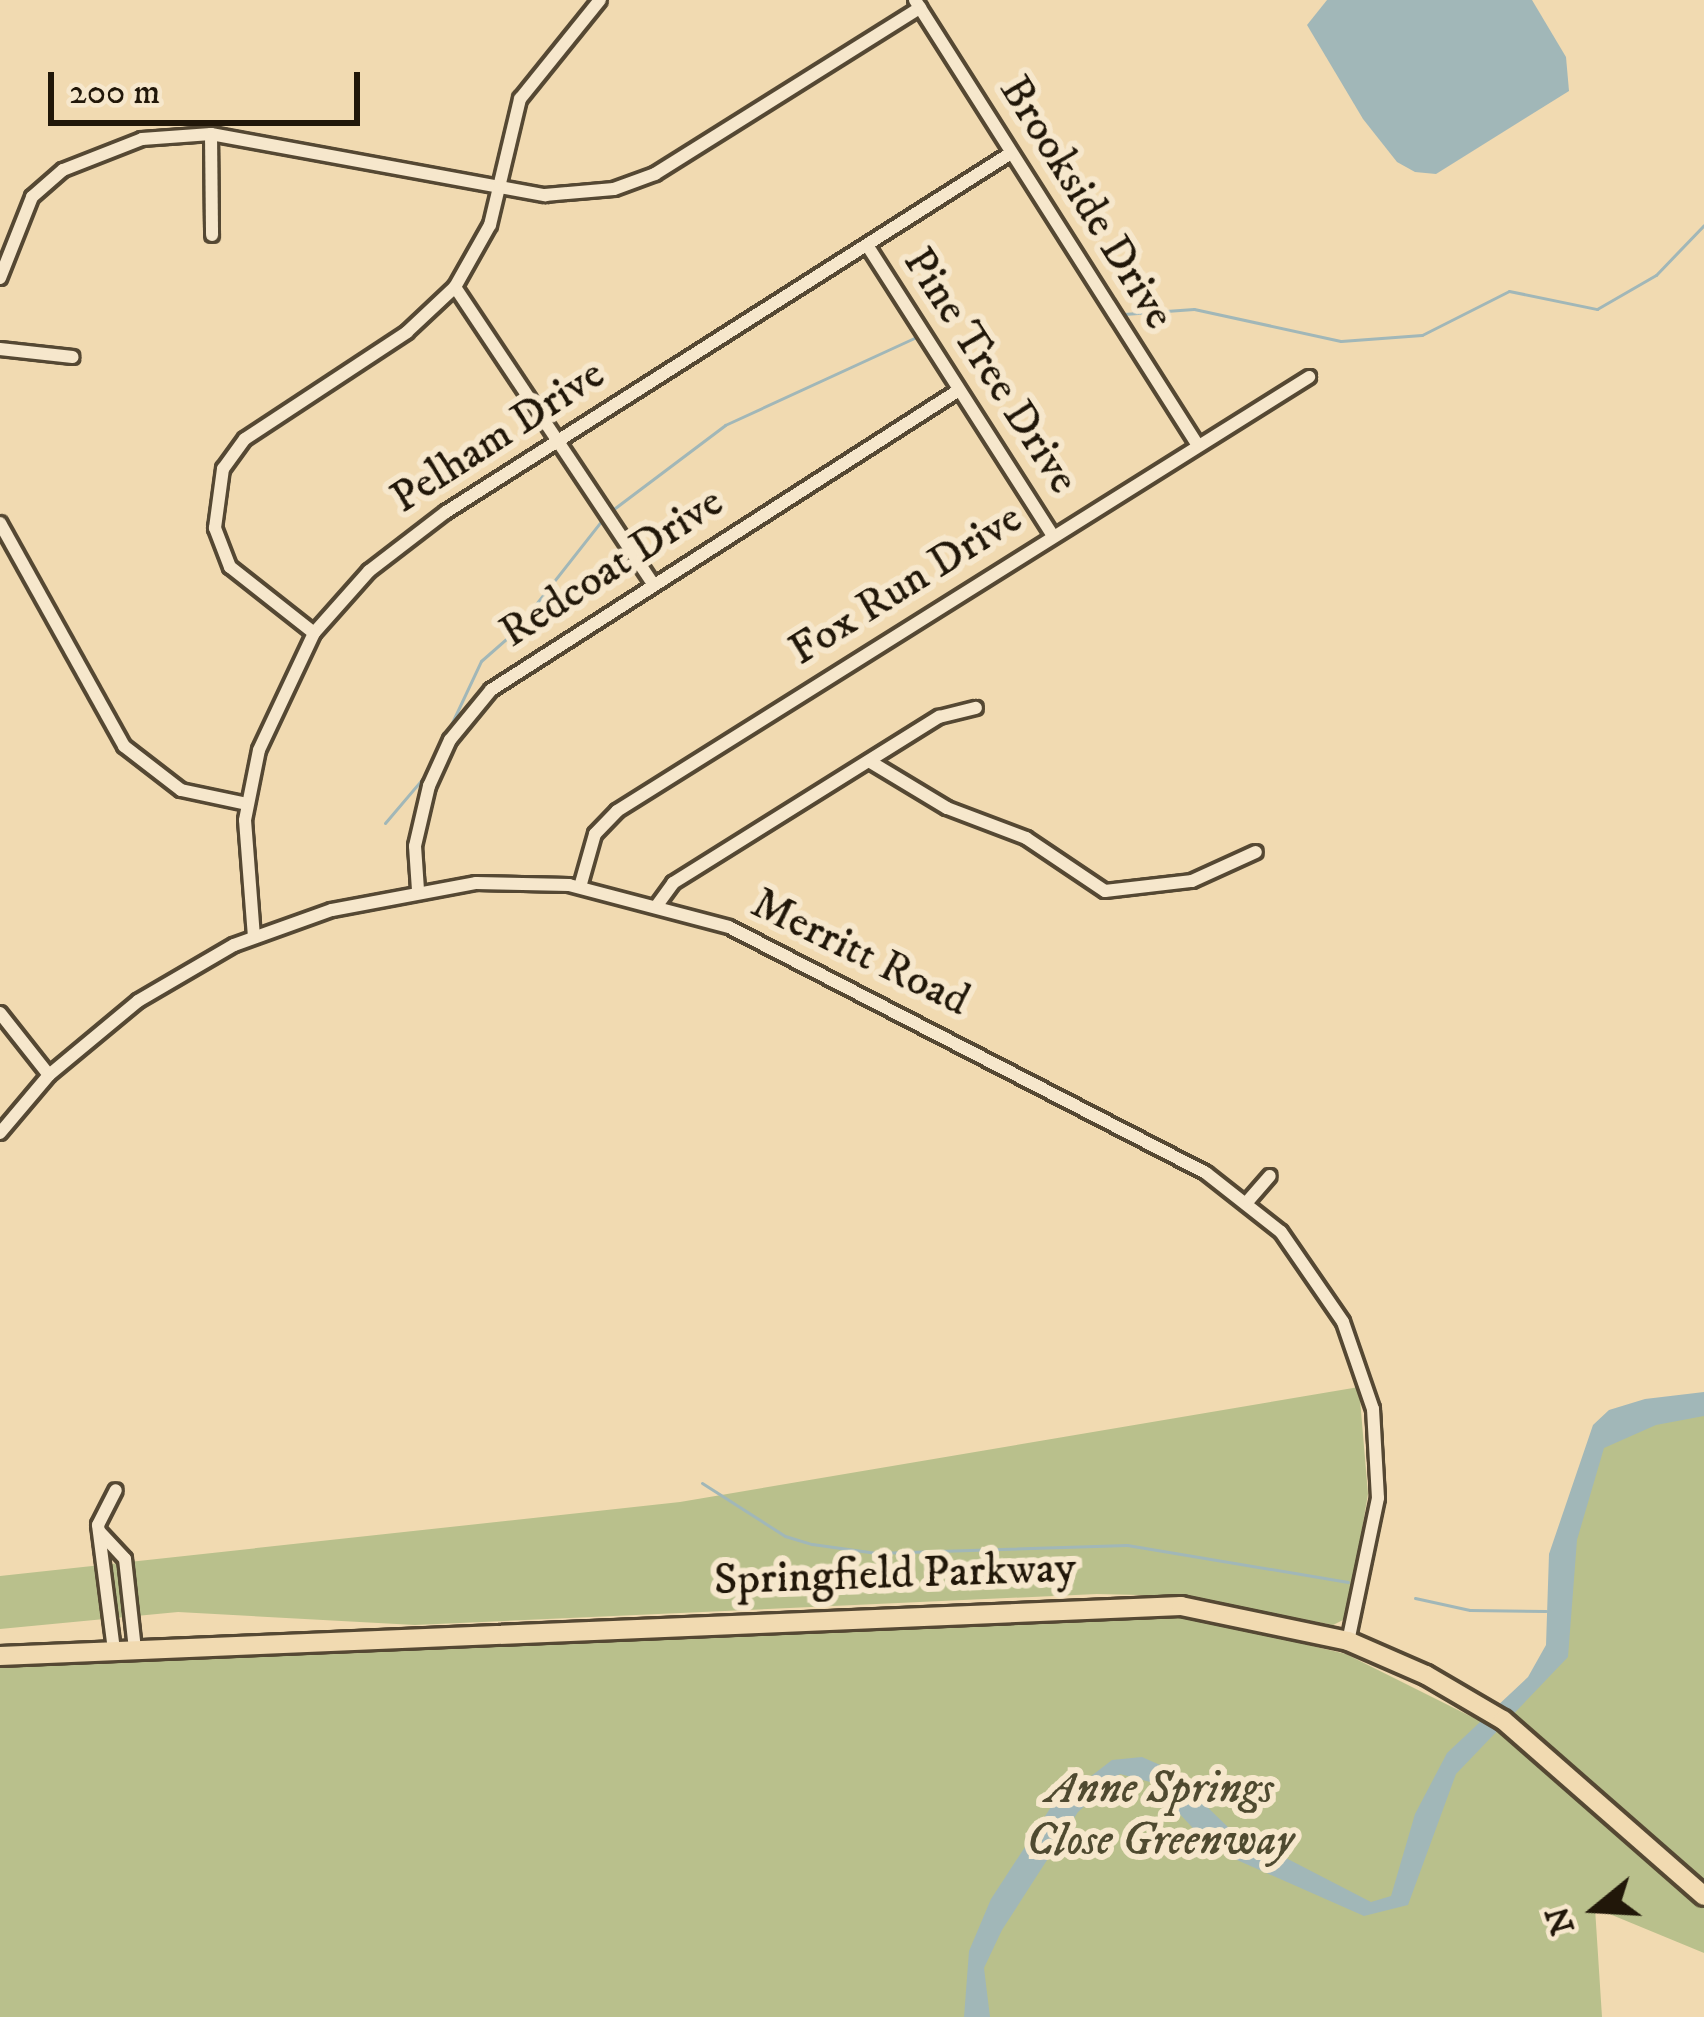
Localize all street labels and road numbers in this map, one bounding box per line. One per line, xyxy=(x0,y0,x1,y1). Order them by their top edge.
street label: Brookside Drive xyxy=(987,66,1185,340)
street label: Pine Tree Drive xyxy=(890,238,1090,504)
street label: Pelham Drive xyxy=(381,348,615,526)
street label: Redcoat Drive xyxy=(490,476,734,660)
street label: Fox Run Drive xyxy=(779,492,1033,678)
street label: Merritt Road xyxy=(742,877,978,1029)
street label: Springfield Parkway xyxy=(713,1542,1077,1608)

